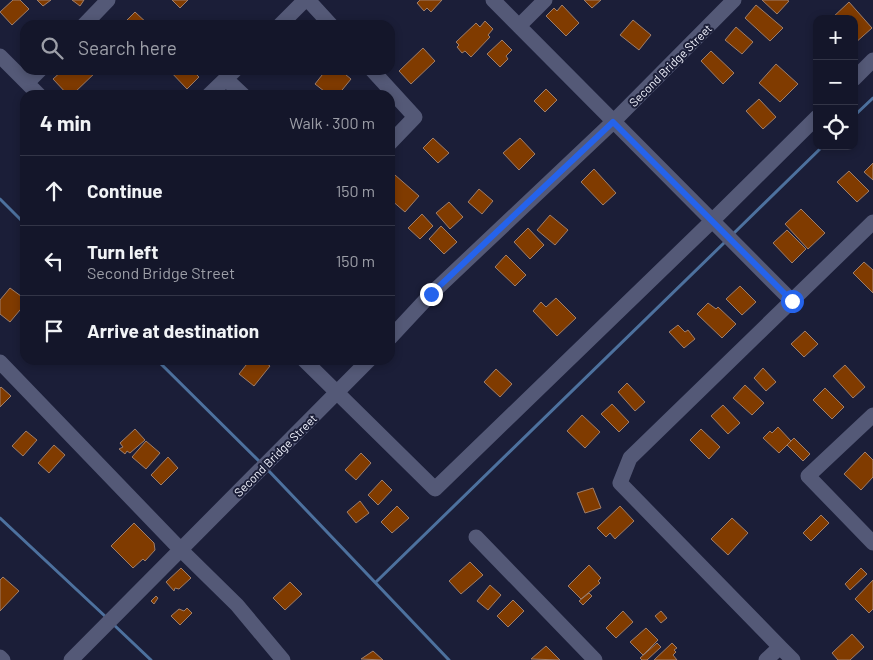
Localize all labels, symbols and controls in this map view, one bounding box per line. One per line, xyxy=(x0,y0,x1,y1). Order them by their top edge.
map controls xyxy=(813,15,858,150)
button: + xyxy=(813,15,858,60)
search box xyxy=(20,20,395,75)
street label: Second Bridge Street xyxy=(626,21,714,109)
icon: search xyxy=(38,34,66,62)
text: Search here xyxy=(78,36,177,59)
button: − xyxy=(813,60,858,105)
button: locate xyxy=(813,105,858,150)
text: 4 min xyxy=(40,110,91,135)
text: Walk · 300 m xyxy=(289,113,375,132)
icon: ahead xyxy=(40,177,68,205)
text: Continue xyxy=(87,179,163,202)
text: 150 m xyxy=(336,181,375,200)
text: Turn left xyxy=(87,240,158,263)
icon: left xyxy=(40,247,68,275)
text: 150 m xyxy=(336,251,375,270)
text: Second Bridge Street xyxy=(87,263,235,282)
route end xyxy=(420,283,443,306)
route start xyxy=(781,290,804,313)
icon: arrive xyxy=(40,317,68,345)
text: Arrive at destination xyxy=(87,319,259,342)
street label: Second Bridge Street xyxy=(231,411,319,499)

